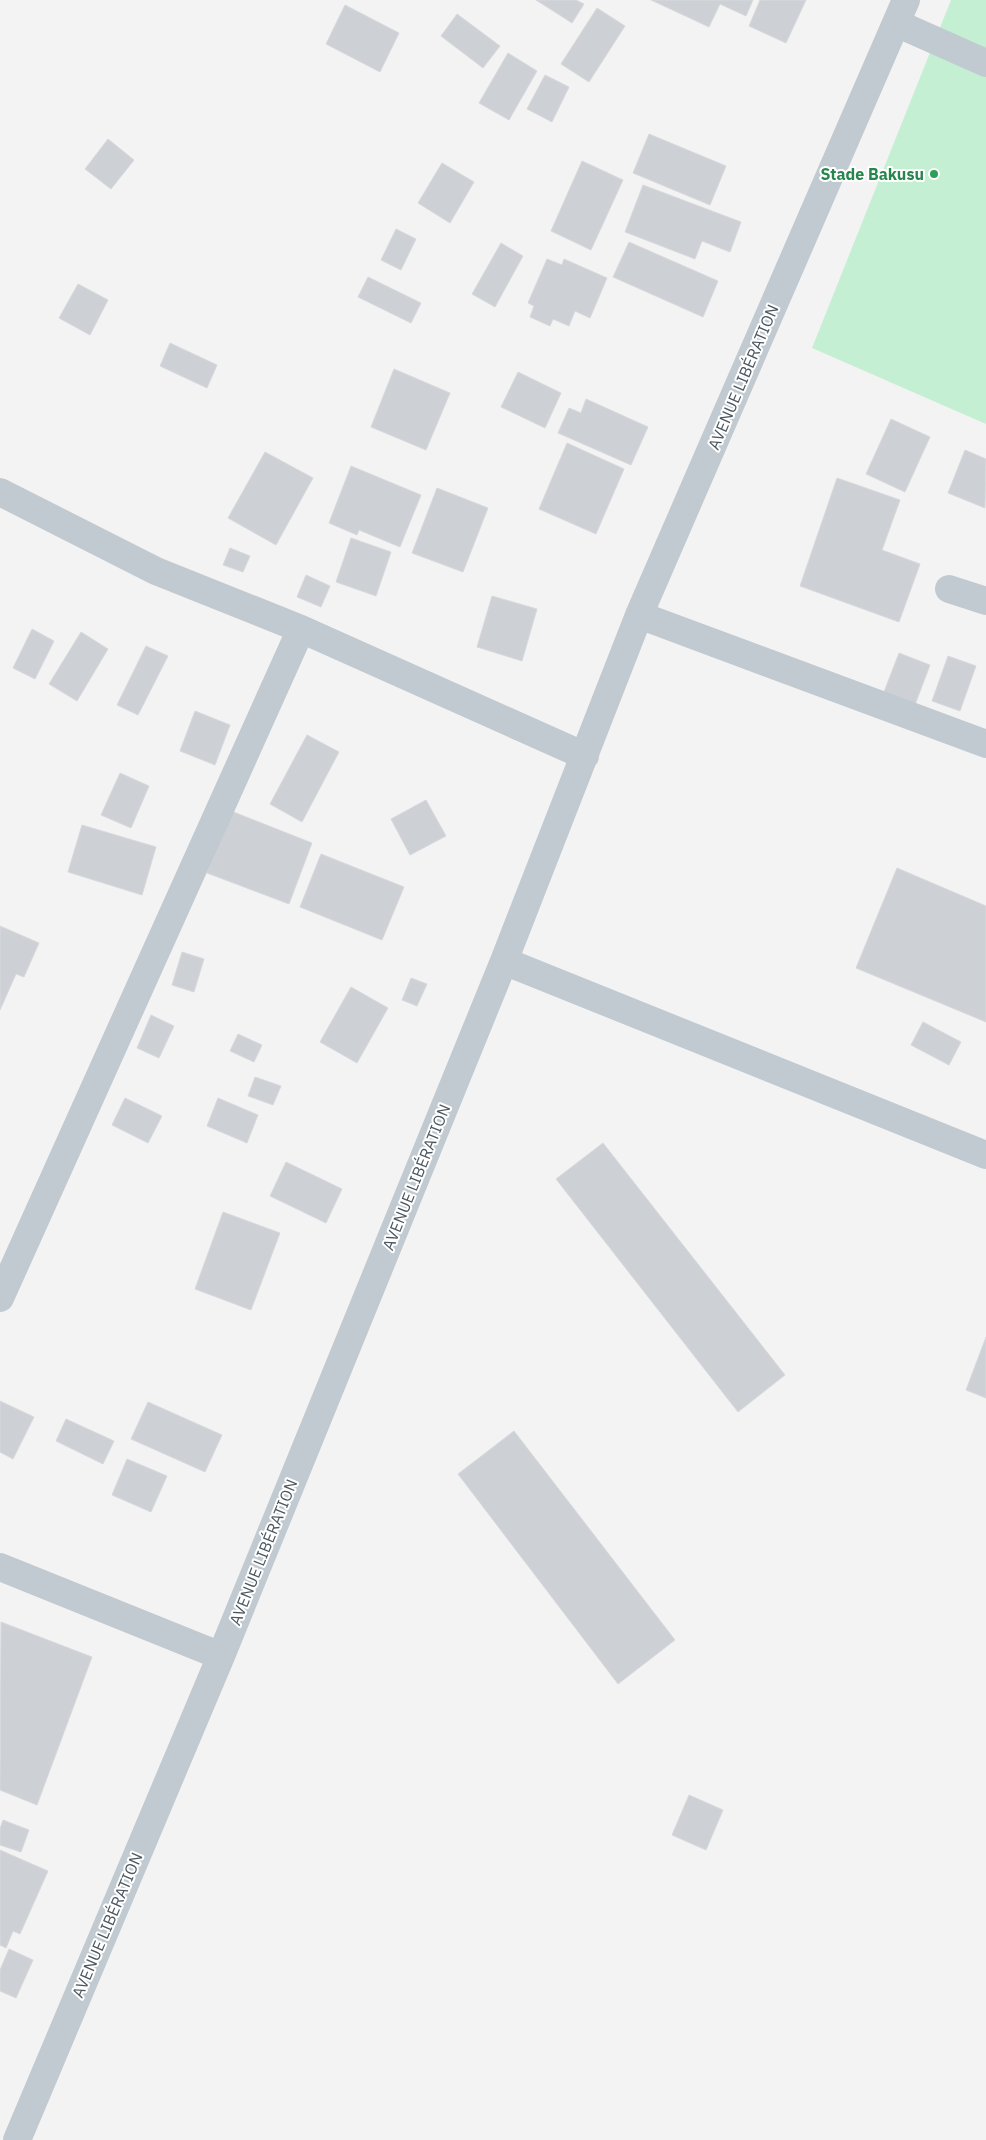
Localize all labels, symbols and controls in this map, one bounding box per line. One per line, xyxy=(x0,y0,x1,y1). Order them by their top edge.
place label: Stade Bakusu xyxy=(820,164,924,184)
marker: Stade Bakusu xyxy=(928,168,940,180)
street label: AVENUE LIBÉRATION xyxy=(702,301,783,453)
street label: AVENUE LIBÉRATION xyxy=(377,1101,454,1253)
street label: AVENUE LIBÉRATION xyxy=(224,1476,301,1628)
street label: AVENUE LIBÉRATION xyxy=(66,1849,147,2001)

